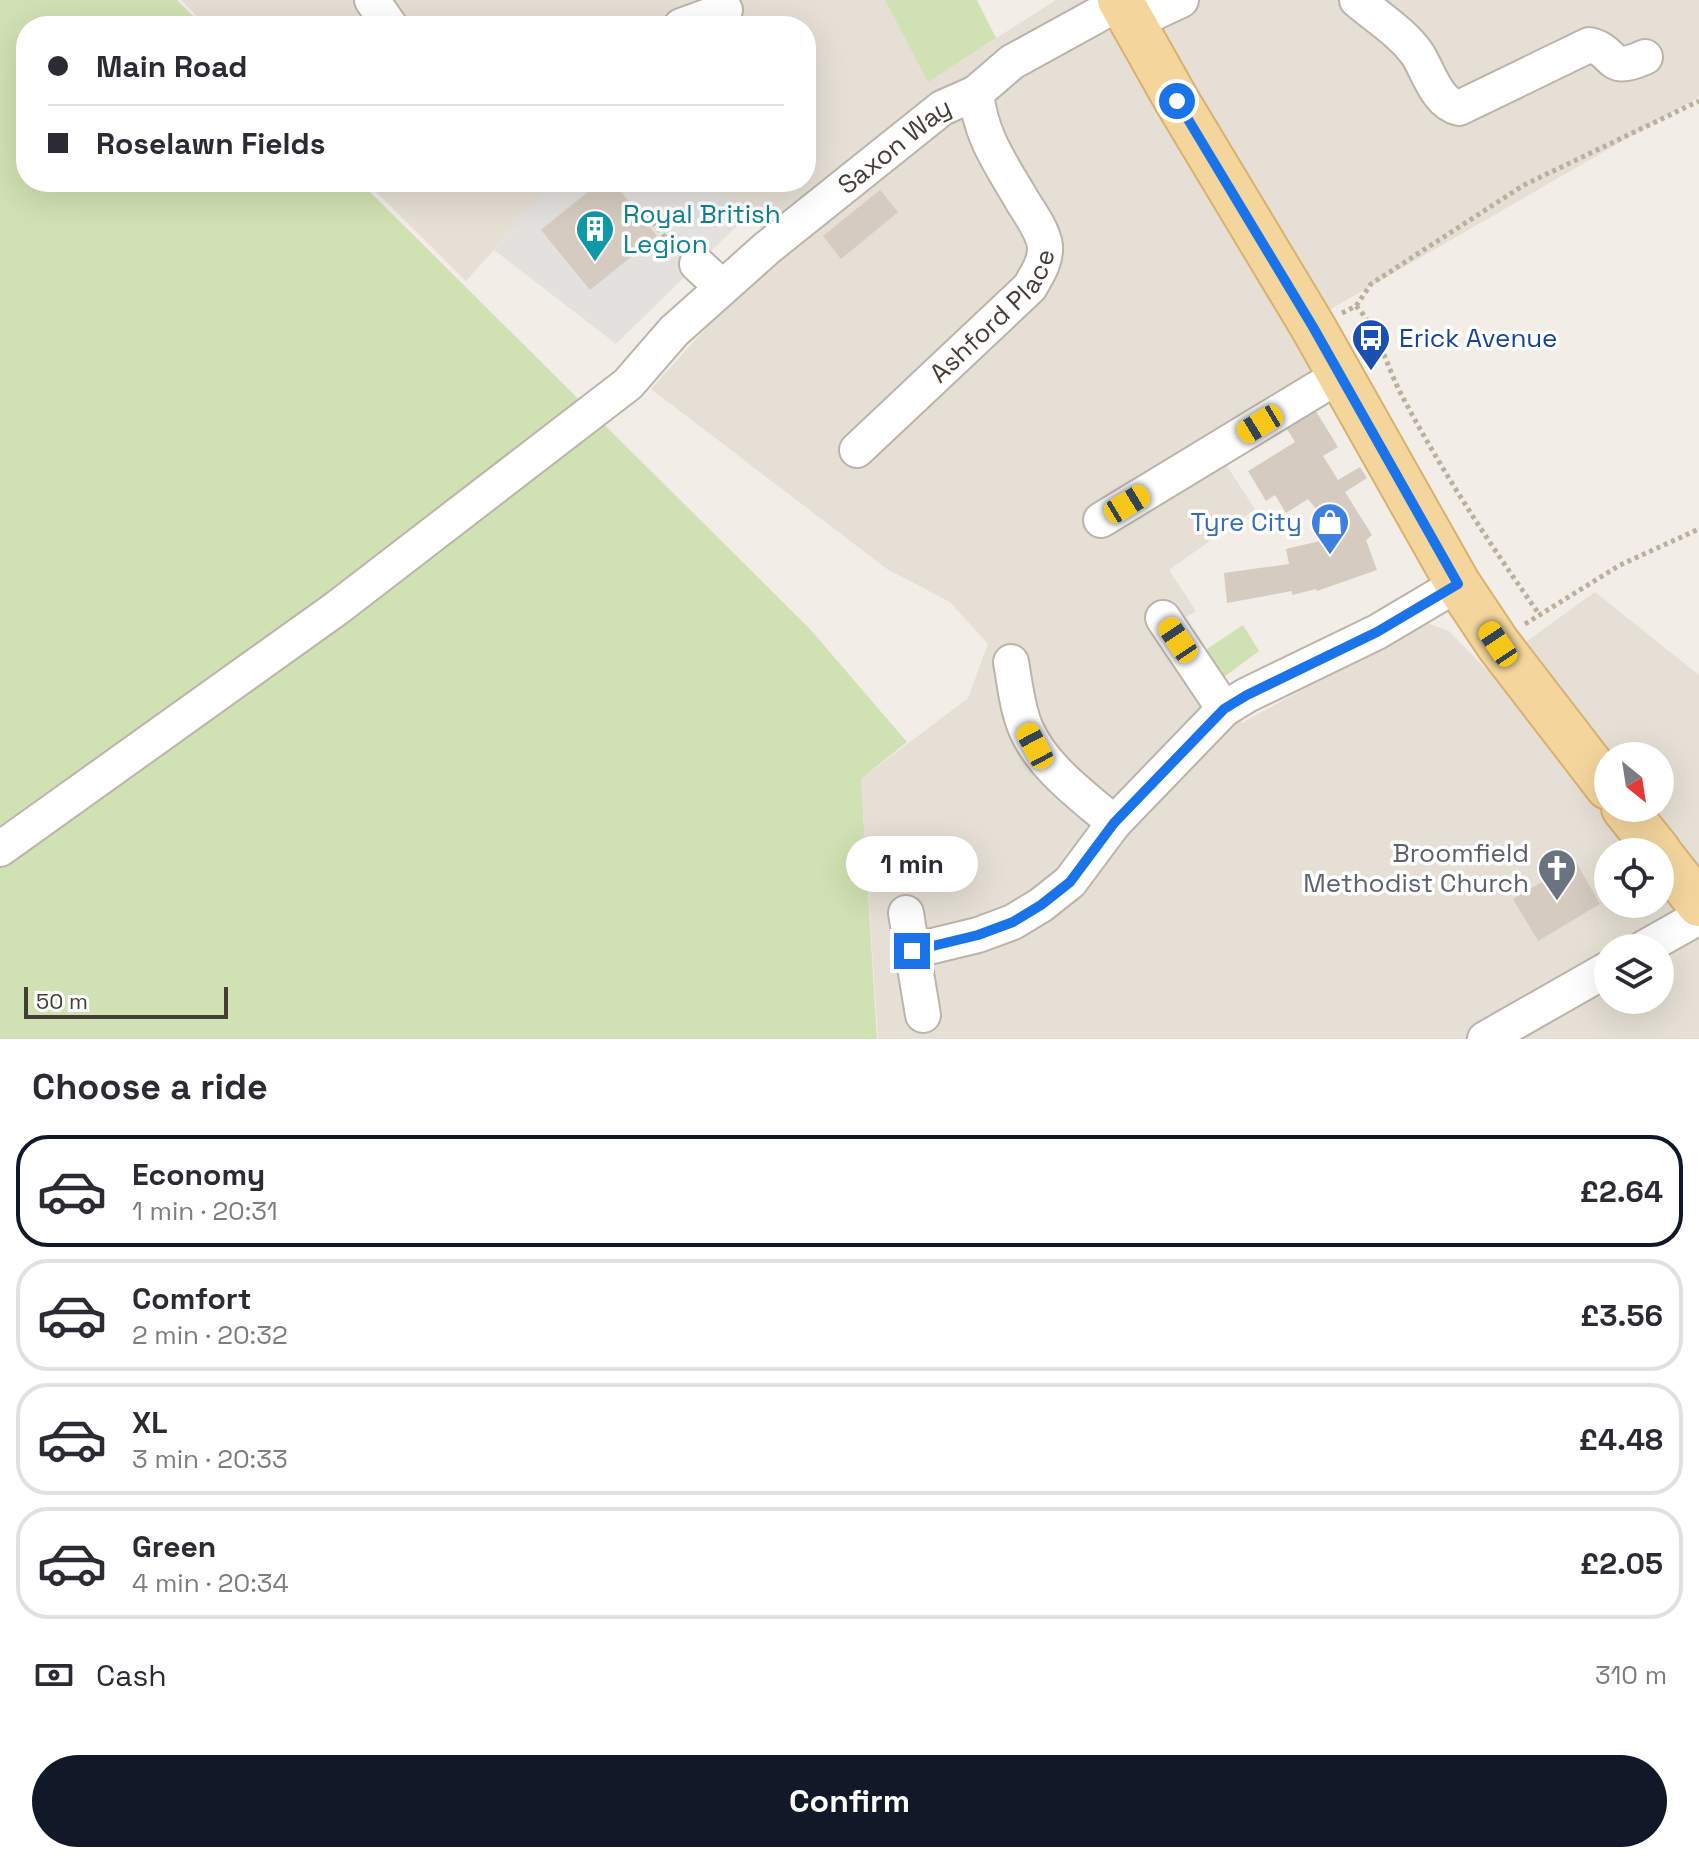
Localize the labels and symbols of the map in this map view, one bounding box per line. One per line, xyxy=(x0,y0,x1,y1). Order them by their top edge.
route start xyxy=(1159,83,1195,119)
street label: Saxon Way xyxy=(831,89,956,202)
place label: Royal British Legion xyxy=(623,197,781,261)
building icon: Royal British Legion xyxy=(574,208,616,263)
street label: Ashford Place xyxy=(922,246,1062,390)
bus stop icon: Erick Avenue xyxy=(1350,317,1392,372)
place label: Erick Avenue xyxy=(1399,321,1558,355)
car xyxy=(1233,401,1287,447)
car xyxy=(1100,481,1154,527)
shop icon: Tyre City xyxy=(1309,501,1351,556)
place label: Tyre City xyxy=(1190,505,1302,539)
car xyxy=(1155,613,1201,667)
car xyxy=(1475,617,1521,671)
car xyxy=(1013,719,1057,773)
north arrow xyxy=(1594,742,1674,822)
callout: 1 min xyxy=(846,835,978,891)
place label: Broomfield Methodist Church xyxy=(1303,836,1529,900)
church icon: Broomfield Methodist Church xyxy=(1536,847,1578,902)
route end xyxy=(894,933,930,969)
scale bar xyxy=(24,983,228,1019)

